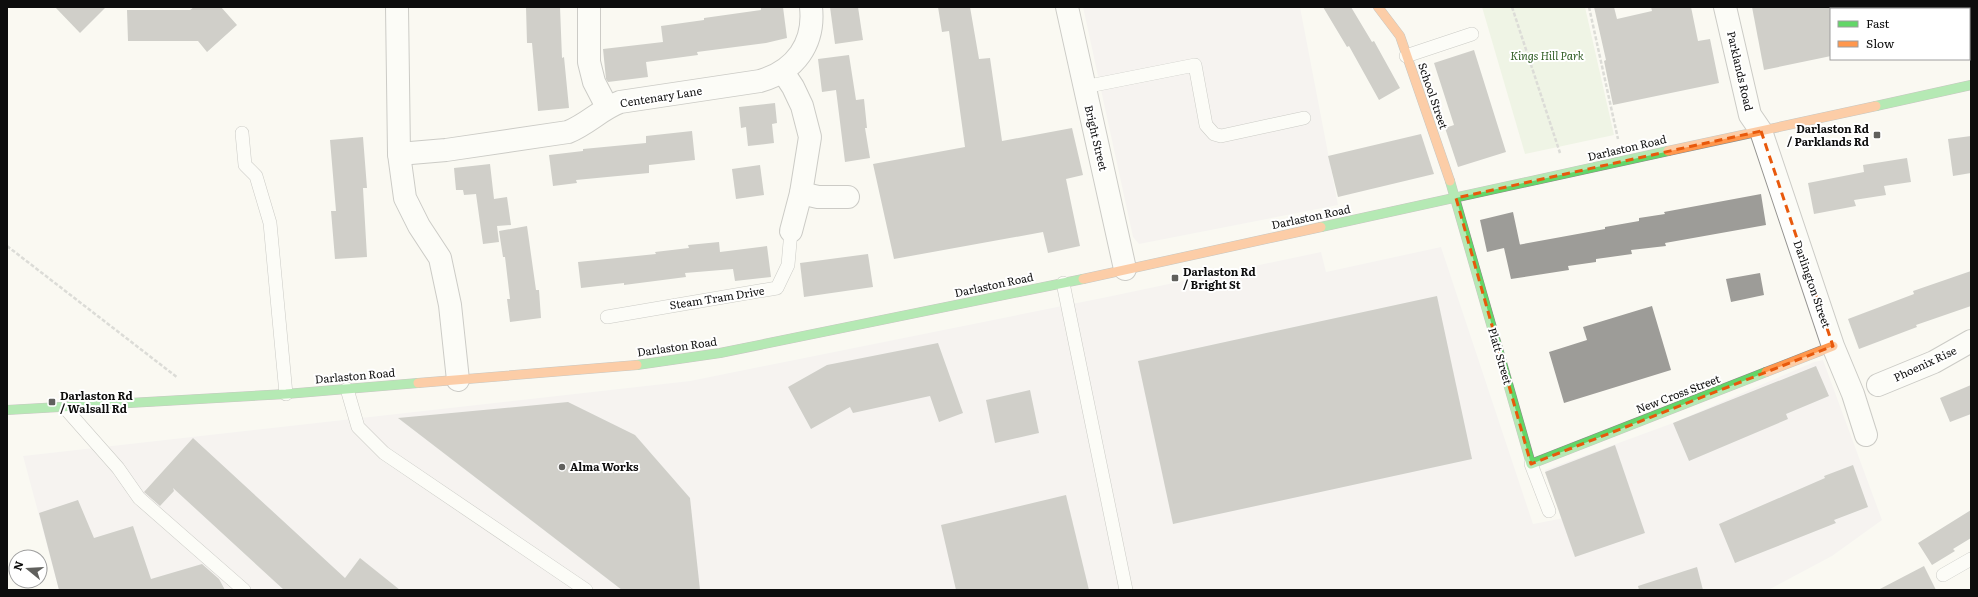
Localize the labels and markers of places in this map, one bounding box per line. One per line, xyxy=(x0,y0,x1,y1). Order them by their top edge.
place label: Darlaston Rd / Parklands Rd xyxy=(1787,120,1869,149)
marker: Darlaston Rd / Parklands Rd xyxy=(1872,130,1882,140)
place label: Darlaston Rd / Bright St xyxy=(1183,263,1256,292)
marker: Darlaston Rd / Bright St xyxy=(1170,273,1180,283)
place label: Darlaston Rd / Walsall Rd xyxy=(60,387,133,416)
marker: Darlaston Rd / Walsall Rd xyxy=(47,397,57,407)
place label: Alma Works xyxy=(570,458,639,474)
marker: Alma Works xyxy=(557,462,567,472)

